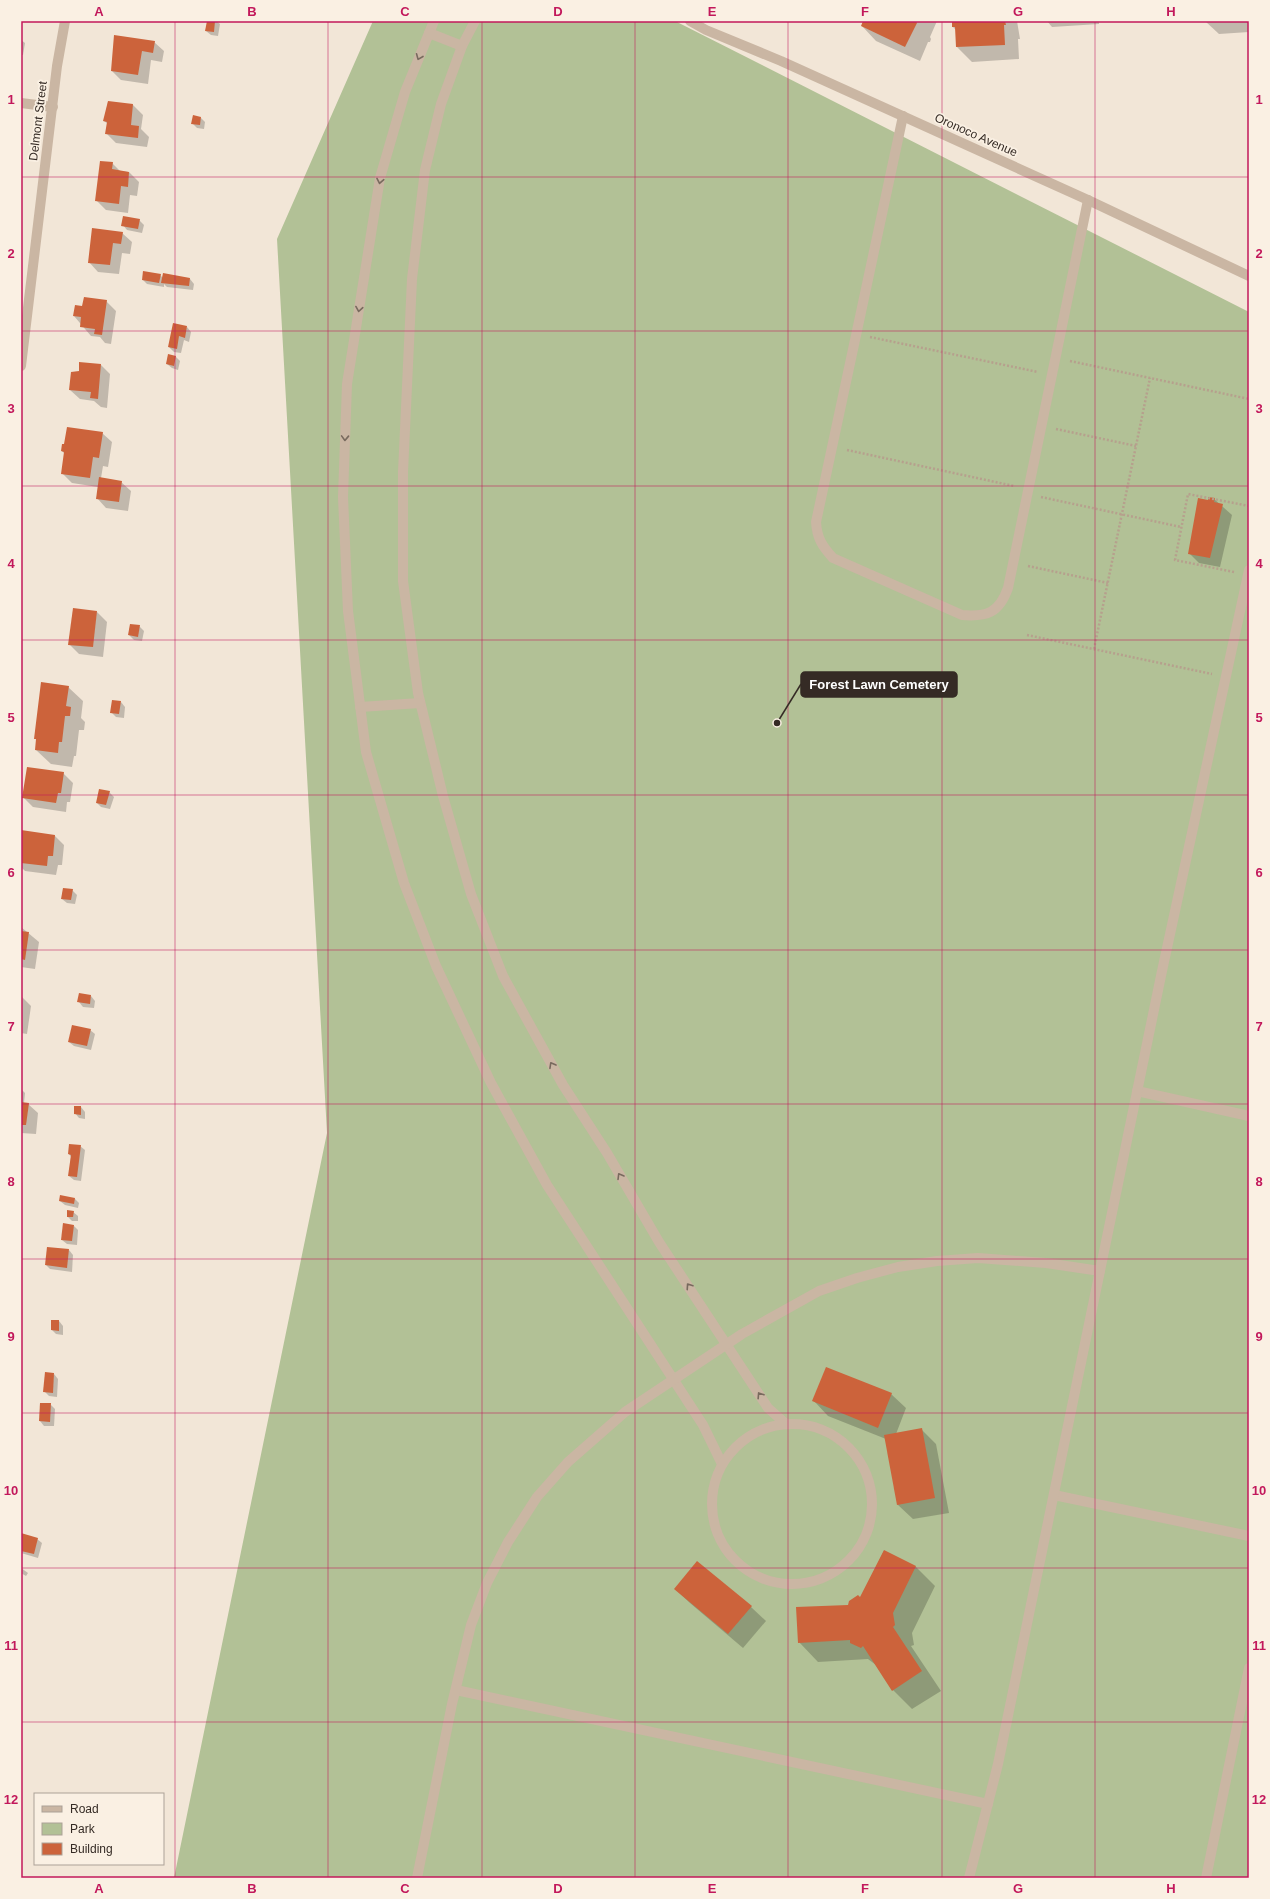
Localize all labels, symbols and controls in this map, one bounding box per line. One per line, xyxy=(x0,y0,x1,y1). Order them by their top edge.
text: A xyxy=(94,4,104,19)
text: B xyxy=(247,4,257,19)
text: C xyxy=(400,4,410,19)
text: D xyxy=(553,4,563,19)
text: E xyxy=(708,4,717,19)
text: F xyxy=(861,4,869,19)
text: G xyxy=(1013,4,1023,19)
text: H xyxy=(1166,4,1176,19)
one-way arrow xyxy=(416,54,424,61)
street label: Delmont Street xyxy=(26,80,50,162)
text: 1 xyxy=(7,92,15,107)
text: 1 xyxy=(1255,92,1263,107)
street label: Oronoco Avenue xyxy=(932,110,1020,160)
one-way arrow xyxy=(376,178,384,184)
text: 2 xyxy=(7,246,15,261)
text: 2 xyxy=(1255,246,1263,261)
one-way arrow xyxy=(355,306,364,312)
text: 3 xyxy=(7,401,15,416)
text: 3 xyxy=(1255,401,1263,416)
one-way arrow xyxy=(341,435,349,441)
text: 4 xyxy=(7,556,15,571)
text: 4 xyxy=(1255,556,1263,571)
callout: Forest Lawn Cemetery xyxy=(801,672,957,697)
text: Forest Lawn Cemetery xyxy=(809,677,949,692)
text: 5 xyxy=(7,710,15,725)
text: 5 xyxy=(1255,710,1263,725)
text: 6 xyxy=(7,865,15,880)
text: 6 xyxy=(1255,865,1263,880)
text: 7 xyxy=(7,1019,15,1034)
text: 7 xyxy=(1255,1019,1263,1034)
one-way arrow xyxy=(550,1062,557,1069)
one-way arrow xyxy=(617,1173,625,1180)
text: 8 xyxy=(7,1174,15,1189)
text: 8 xyxy=(1255,1174,1263,1189)
one-way arrow xyxy=(687,1284,694,1291)
text: 9 xyxy=(7,1329,15,1344)
text: 9 xyxy=(1255,1329,1263,1344)
one-way arrow xyxy=(757,1392,765,1399)
text: 10 xyxy=(4,1483,18,1498)
text: 10 xyxy=(1252,1483,1266,1498)
text: 11 xyxy=(4,1638,18,1653)
text: 11 xyxy=(1252,1638,1266,1653)
text: 12 xyxy=(4,1792,18,1807)
text: 12 xyxy=(1252,1792,1266,1807)
legend xyxy=(34,1793,164,1865)
text: Road xyxy=(70,1802,99,1816)
text: Park xyxy=(70,1822,96,1836)
text: Building xyxy=(70,1842,113,1856)
text: A xyxy=(94,1881,104,1896)
text: B xyxy=(247,1881,257,1896)
text: C xyxy=(400,1881,410,1896)
text: D xyxy=(553,1881,563,1896)
text: E xyxy=(708,1881,717,1896)
text: F xyxy=(861,1881,869,1896)
text: G xyxy=(1013,1881,1023,1896)
text: H xyxy=(1166,1881,1176,1896)

